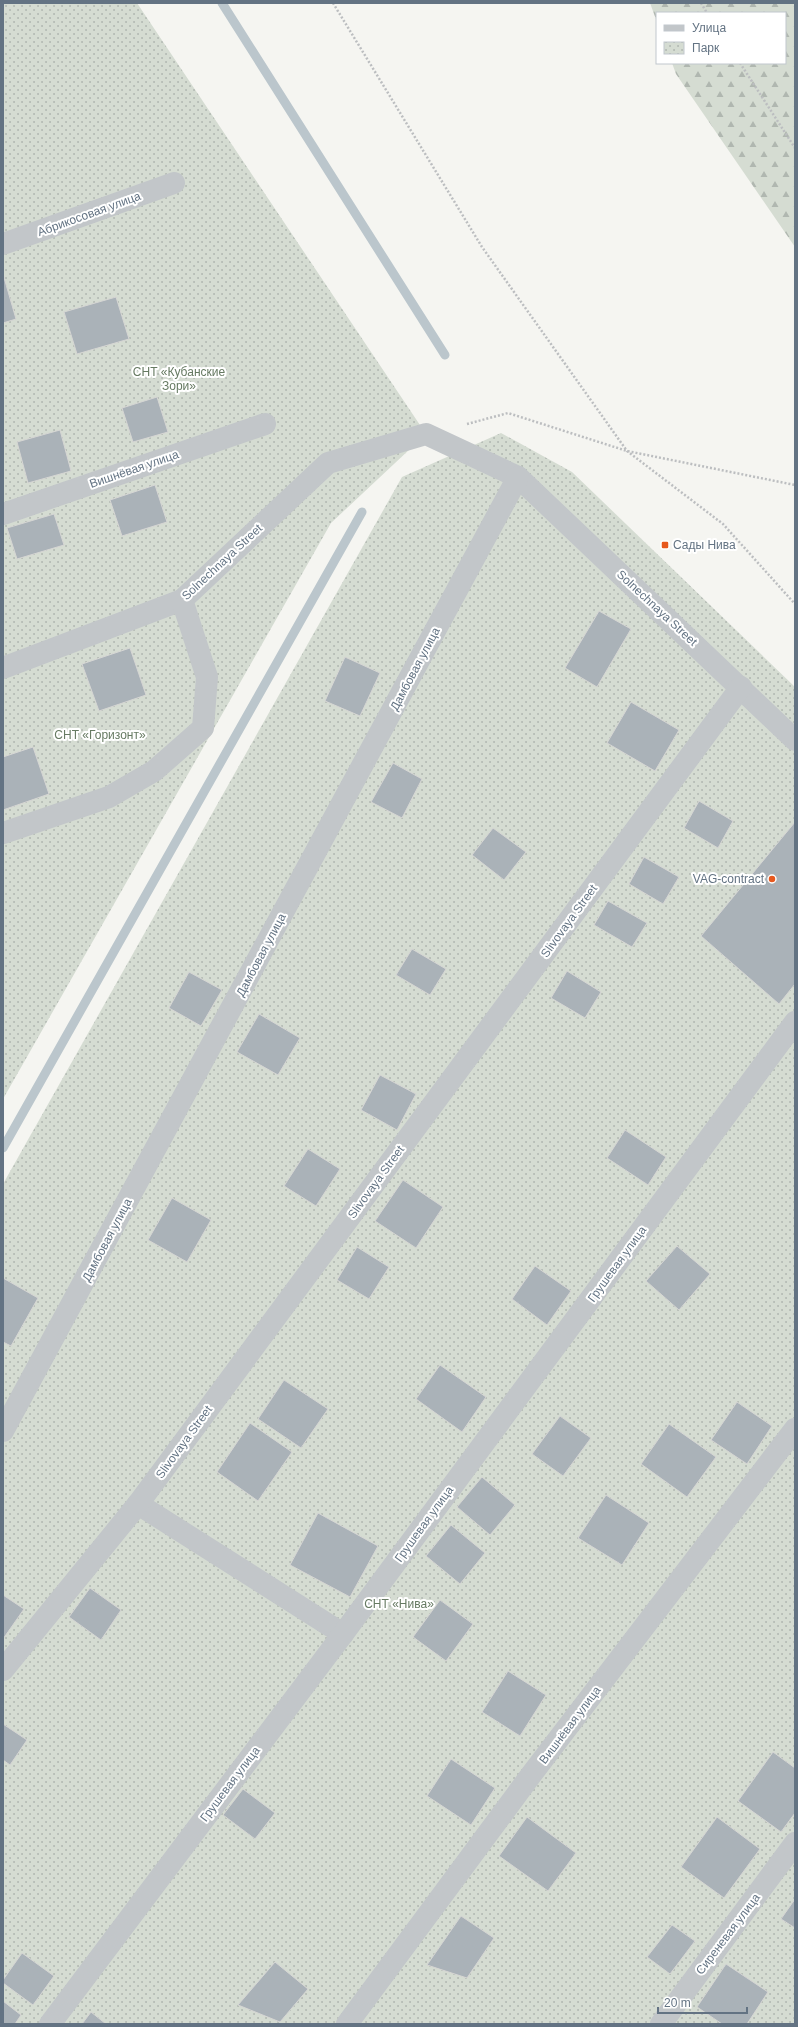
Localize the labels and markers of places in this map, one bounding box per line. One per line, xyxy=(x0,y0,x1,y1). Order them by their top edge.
place label: Сады Нива xyxy=(673,538,736,552)
marker: Сады Нива xyxy=(660,540,670,550)
place label: VAG-contract xyxy=(693,872,765,886)
marker: VAG-contract xyxy=(767,874,777,884)

